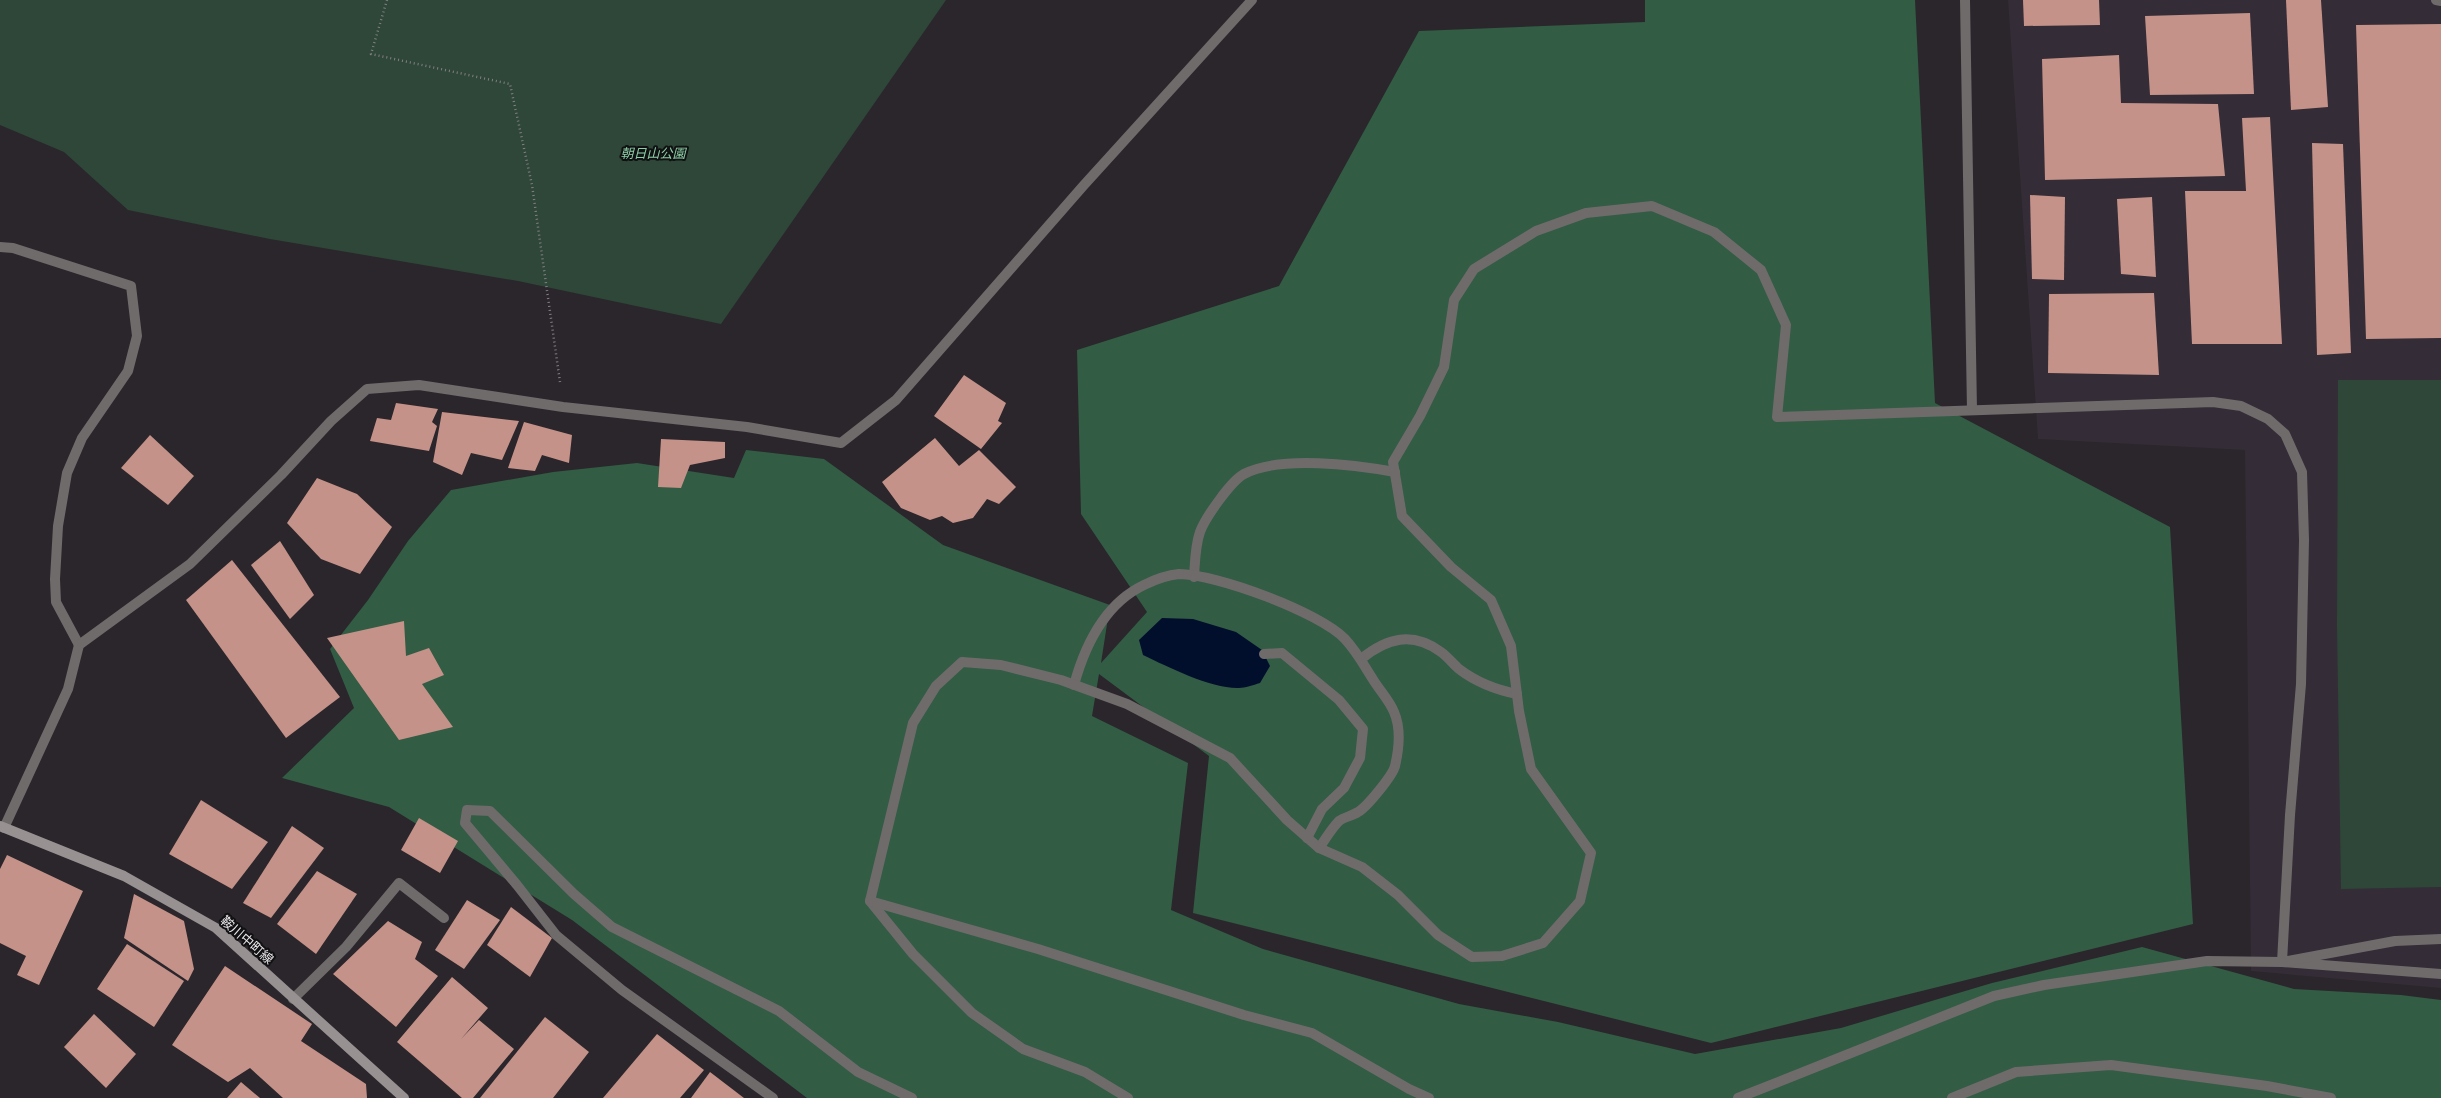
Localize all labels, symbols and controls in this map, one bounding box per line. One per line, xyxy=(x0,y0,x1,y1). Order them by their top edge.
park label: 朝日山公園 xyxy=(620,146,687,161)
street label: 鞍川中町線 xyxy=(218,913,276,967)

